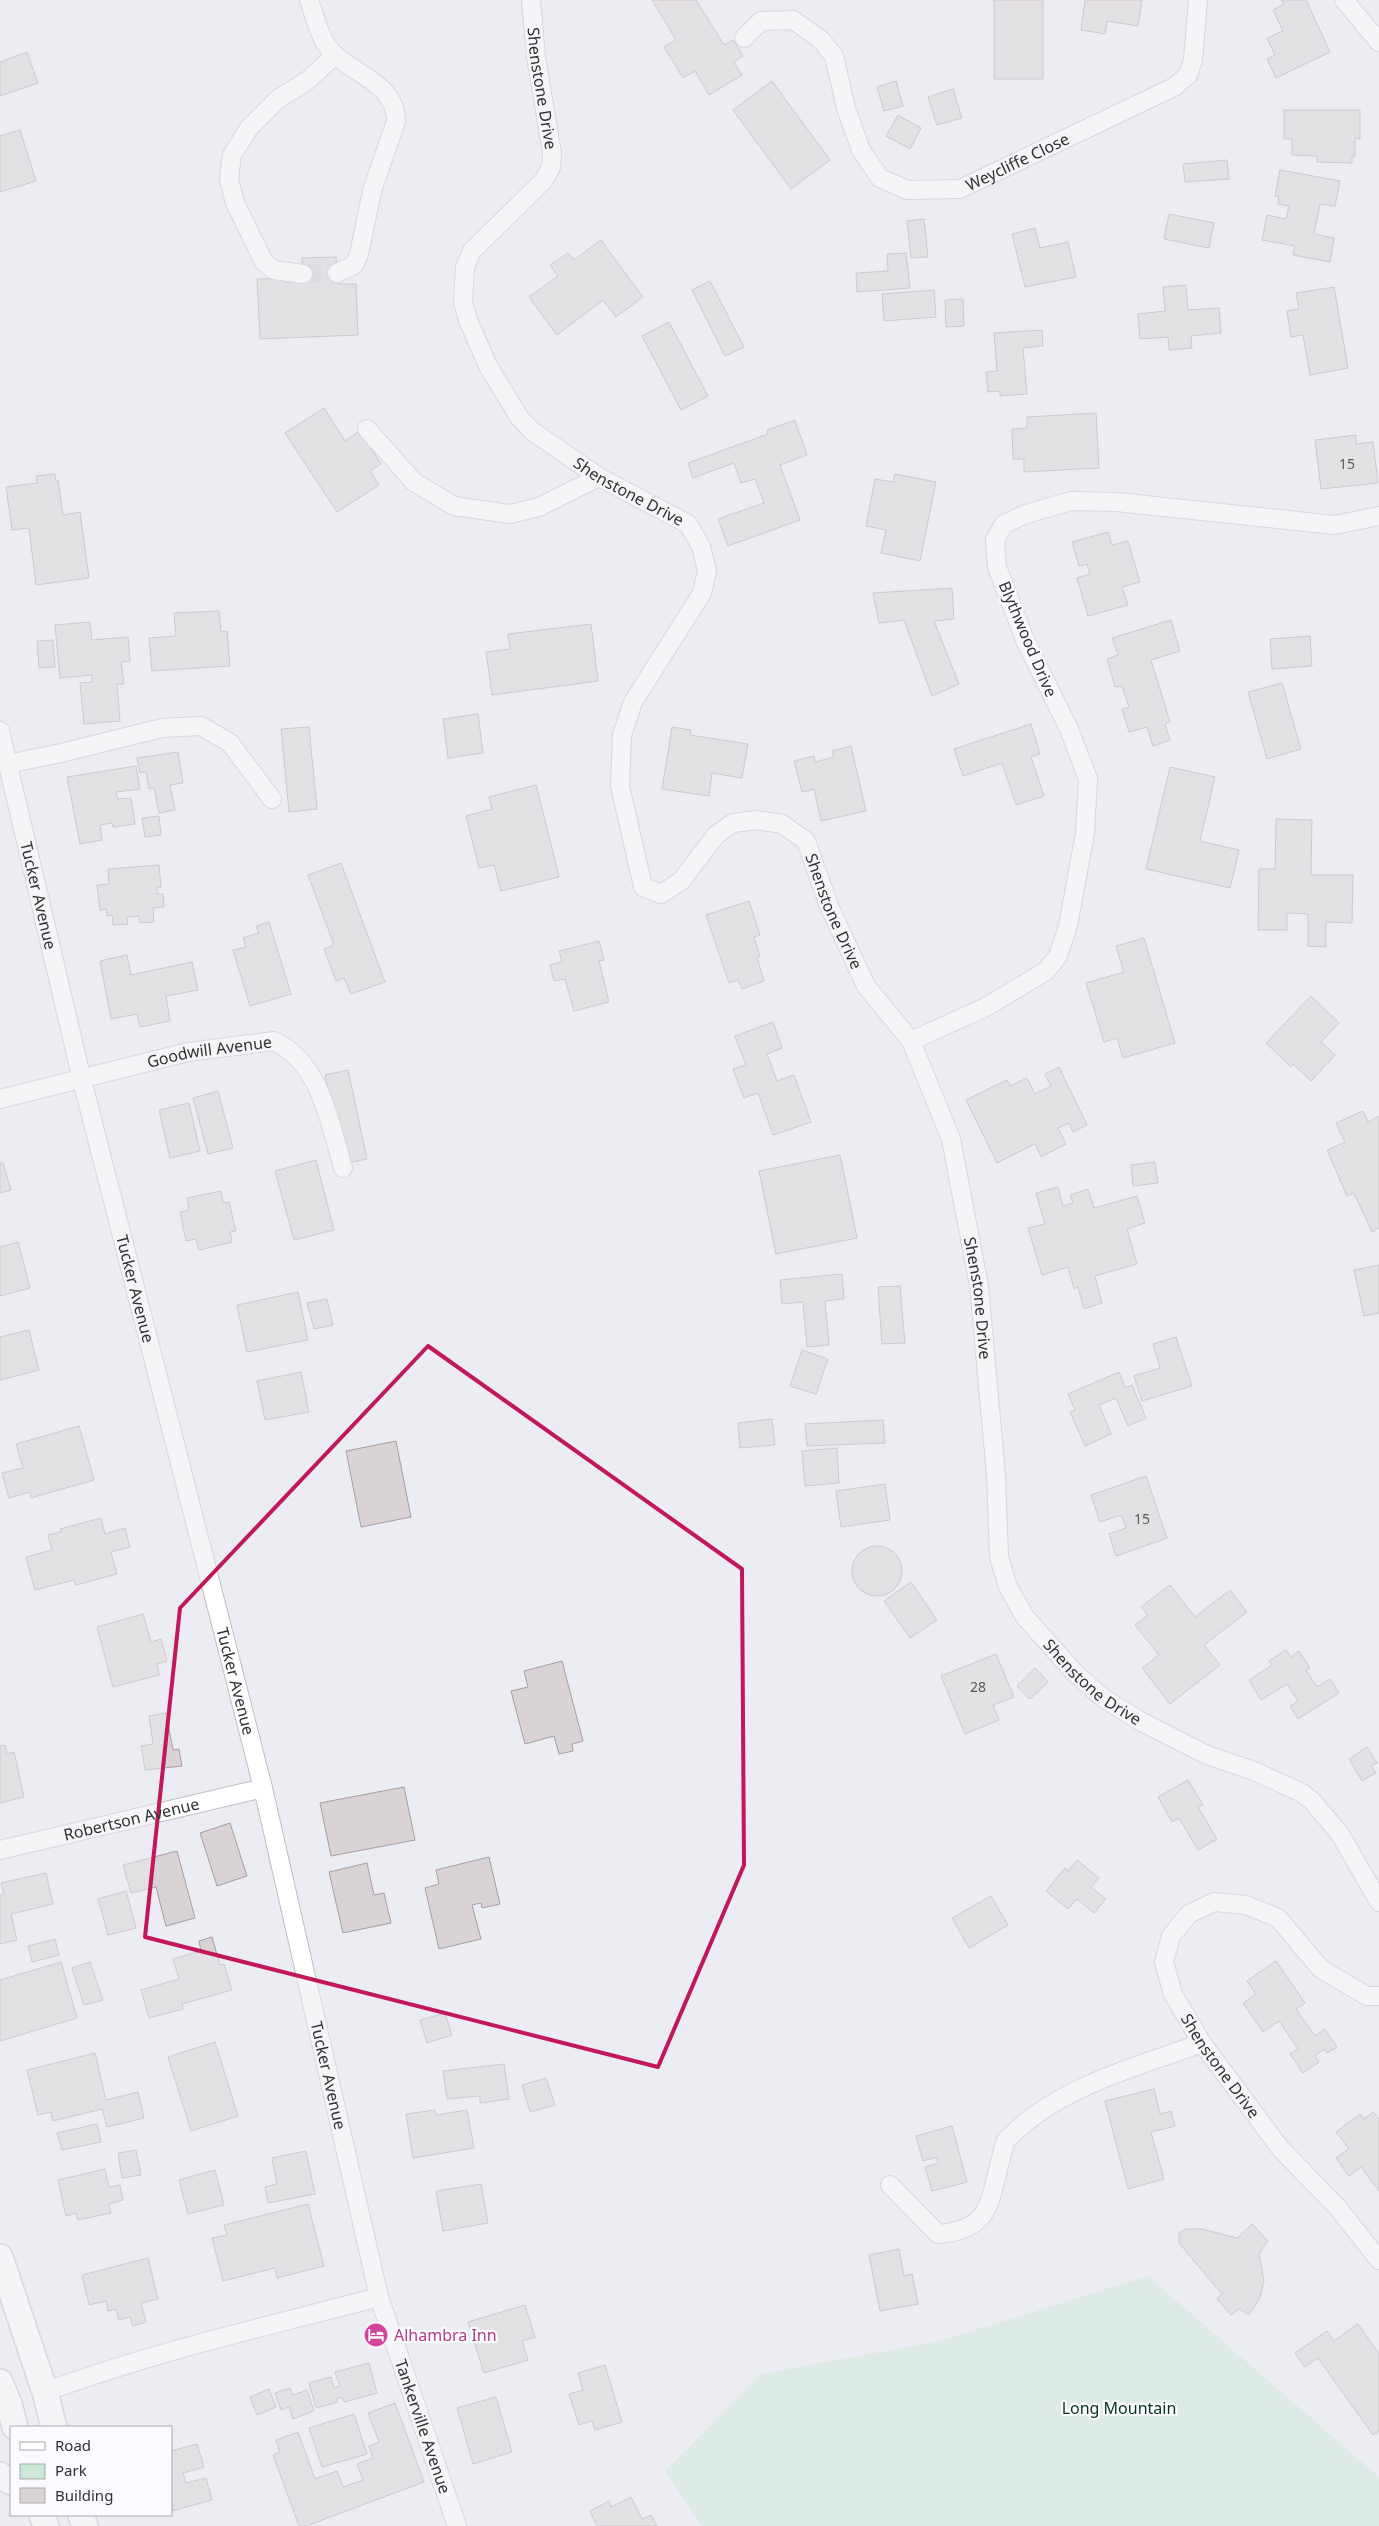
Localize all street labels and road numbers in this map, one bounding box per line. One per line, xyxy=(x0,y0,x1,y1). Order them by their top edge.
street label: Shenstone Drive xyxy=(522,26,562,151)
street label: Weycliffe Close xyxy=(962,128,1073,196)
street label: Shenstone Drive xyxy=(569,452,688,531)
street label: Blythwood Drive xyxy=(994,578,1062,700)
street label: Tucker Avenue xyxy=(15,839,62,952)
street label: Shenstone Drive xyxy=(800,850,868,973)
street label: Goodwill Avenue xyxy=(145,1030,273,1073)
street label: Tucker Avenue xyxy=(111,1233,160,1345)
street label: Shenstone Drive xyxy=(959,1235,997,1360)
street label: Tucker Avenue xyxy=(211,1625,260,1737)
street label: Shenstone Drive xyxy=(1038,1634,1146,1730)
street label: Robertson Avenue xyxy=(61,1792,201,1846)
street label: Shenstone Drive xyxy=(1176,2009,1265,2122)
street label: Tucker Avenue xyxy=(306,2019,351,2132)
street label: Tankerville Avenue xyxy=(390,2356,456,2497)

